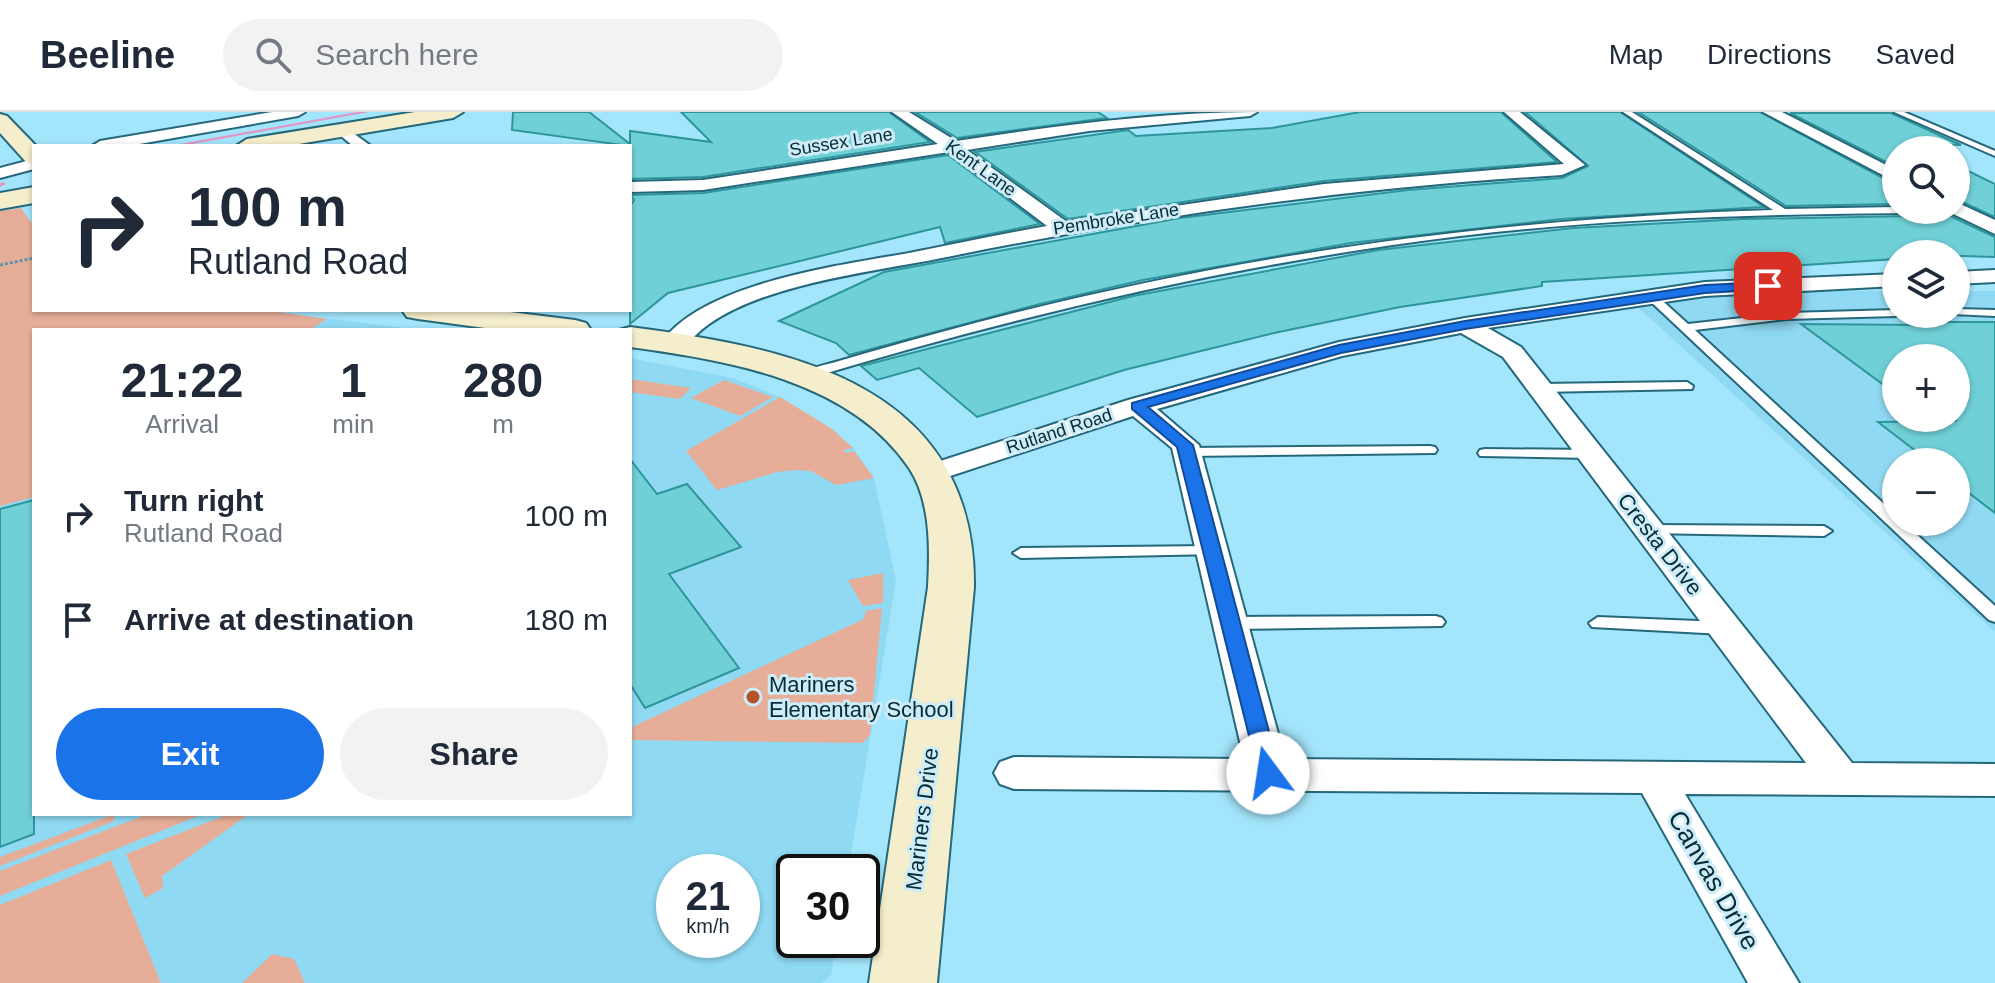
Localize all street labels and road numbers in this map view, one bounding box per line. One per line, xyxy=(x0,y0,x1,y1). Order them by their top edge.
street label: Sussex Lane xyxy=(788,124,894,160)
street label: Kent Lane xyxy=(942,136,1020,200)
street label: Pembroke Lane xyxy=(1052,199,1180,239)
street label: Rutland Road xyxy=(1004,404,1114,458)
street label: Cresta Drive xyxy=(1613,488,1707,600)
street label: Mariners Drive xyxy=(901,746,943,892)
street label: Canvas Drive xyxy=(1662,805,1766,955)

